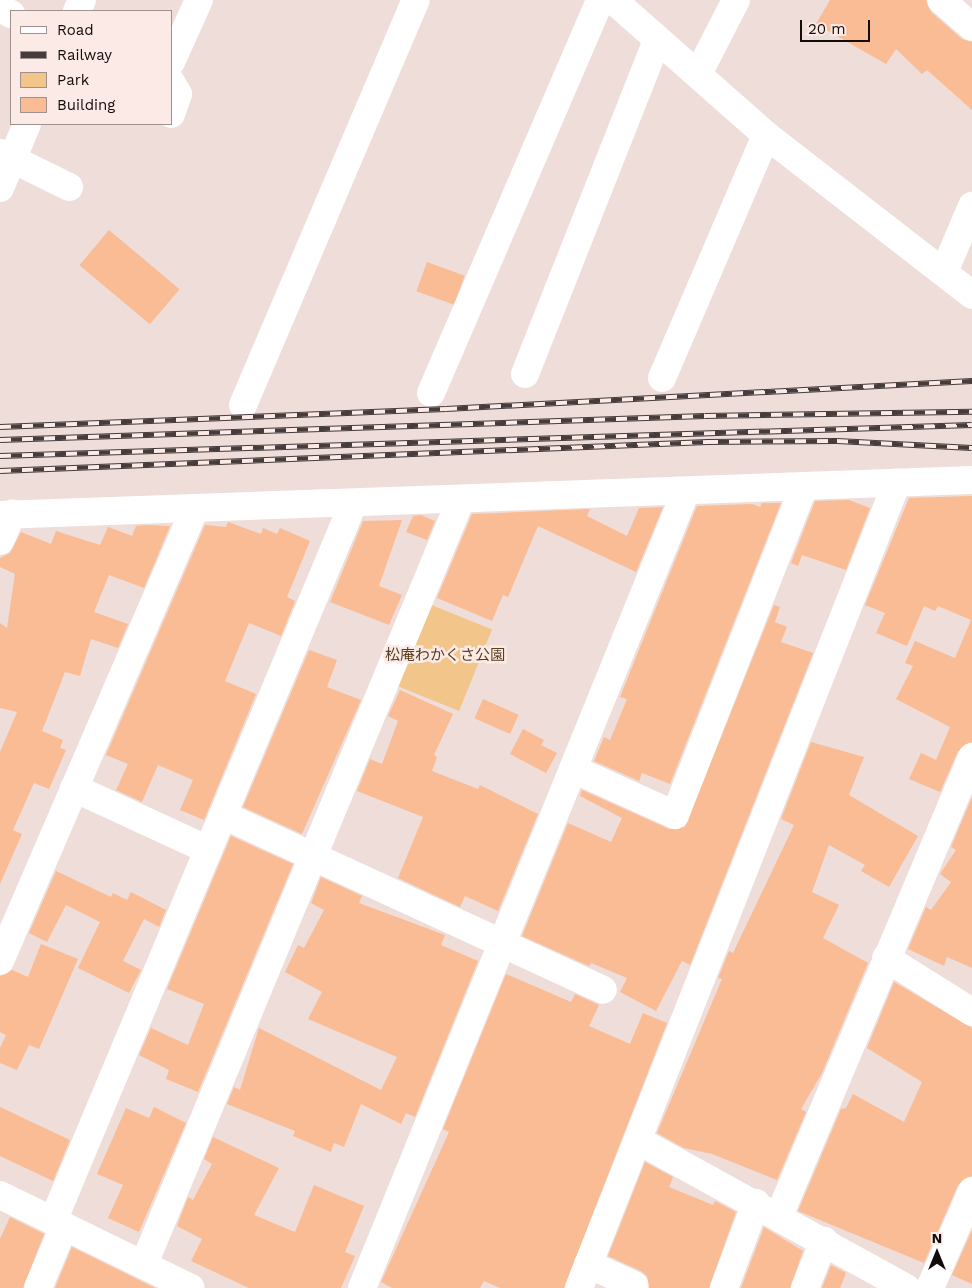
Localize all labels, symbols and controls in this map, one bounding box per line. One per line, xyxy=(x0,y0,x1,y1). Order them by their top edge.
legend xyxy=(10,10,172,125)
scale bar xyxy=(802,10,872,42)
text: 20 m xyxy=(808,20,846,38)
text: Road xyxy=(57,21,94,39)
text: Railway xyxy=(57,46,112,64)
text: Park xyxy=(57,71,89,89)
text: Building xyxy=(57,96,115,114)
park label: 松庵わかくさ公園 xyxy=(385,647,505,665)
north arrow xyxy=(912,1228,962,1278)
text: N xyxy=(932,1230,942,1246)

